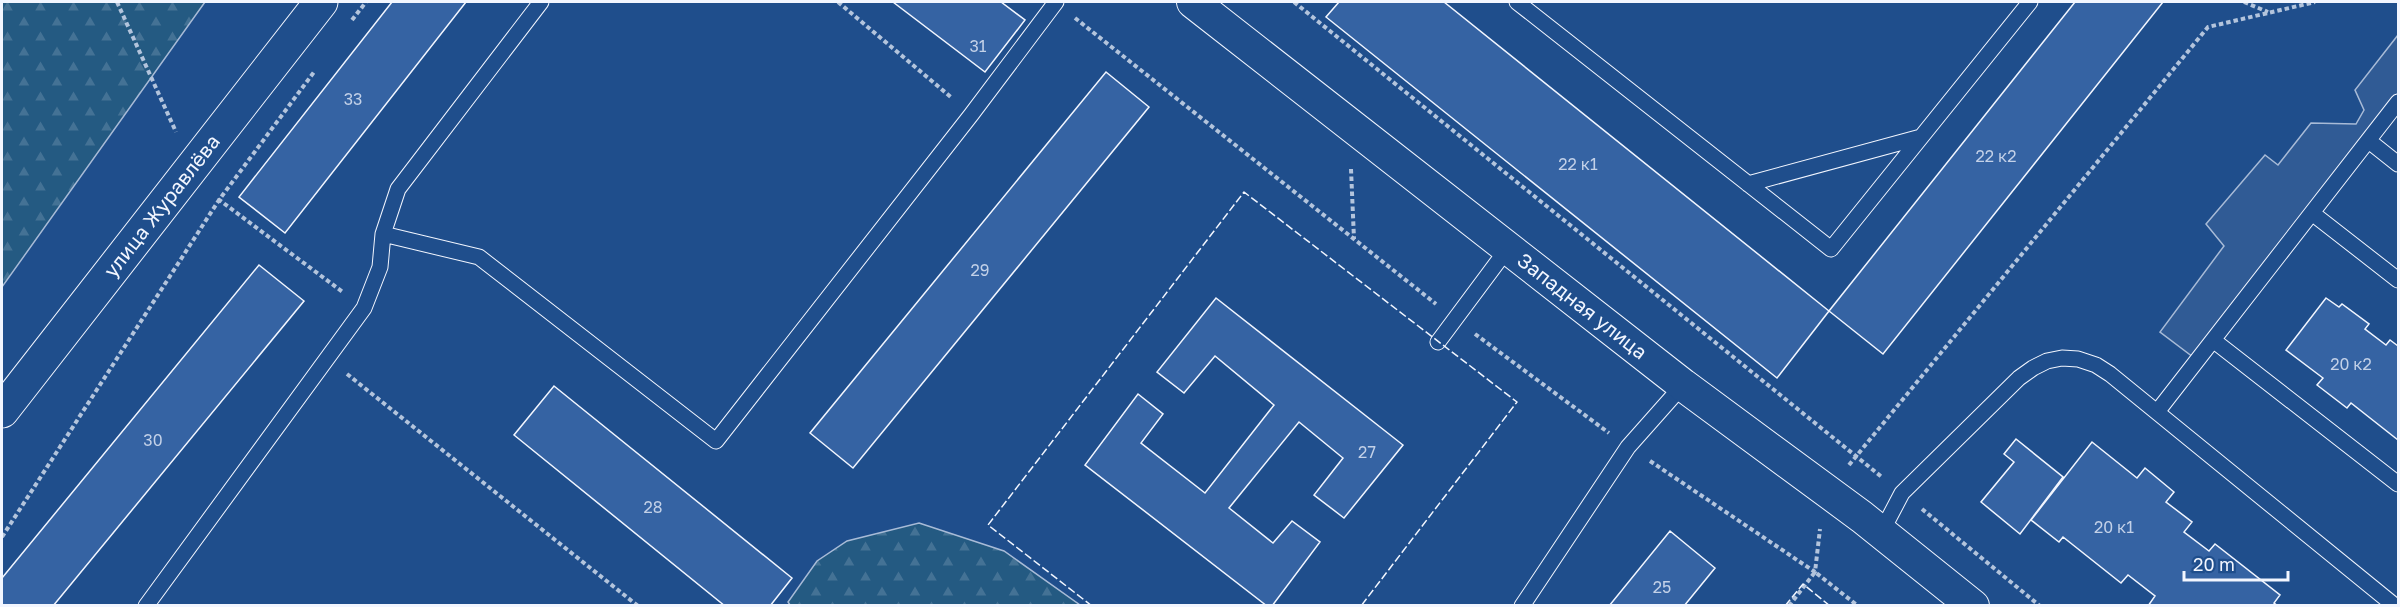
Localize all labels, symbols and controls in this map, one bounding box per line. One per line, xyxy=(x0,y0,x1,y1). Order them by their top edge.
house number: 31 xyxy=(969,36,987,56)
house number: 33 xyxy=(344,89,362,109)
street label: улица Журавлёва xyxy=(98,129,224,281)
house number: 22 к2 xyxy=(1975,146,2017,166)
house number: 22 к1 xyxy=(1558,154,1598,174)
street label: Западная улица xyxy=(1513,247,1653,364)
house number: 29 xyxy=(971,260,989,280)
house number: 20 к2 xyxy=(2330,354,2372,374)
house number: 30 xyxy=(143,430,163,450)
house number: 27 xyxy=(1358,442,1376,462)
house number: 28 xyxy=(643,497,663,517)
house number: 20 к1 xyxy=(2094,517,2134,537)
scale bar xyxy=(2184,544,2288,582)
text: 20 m xyxy=(2193,553,2235,575)
house number: 25 xyxy=(1653,577,1671,597)

